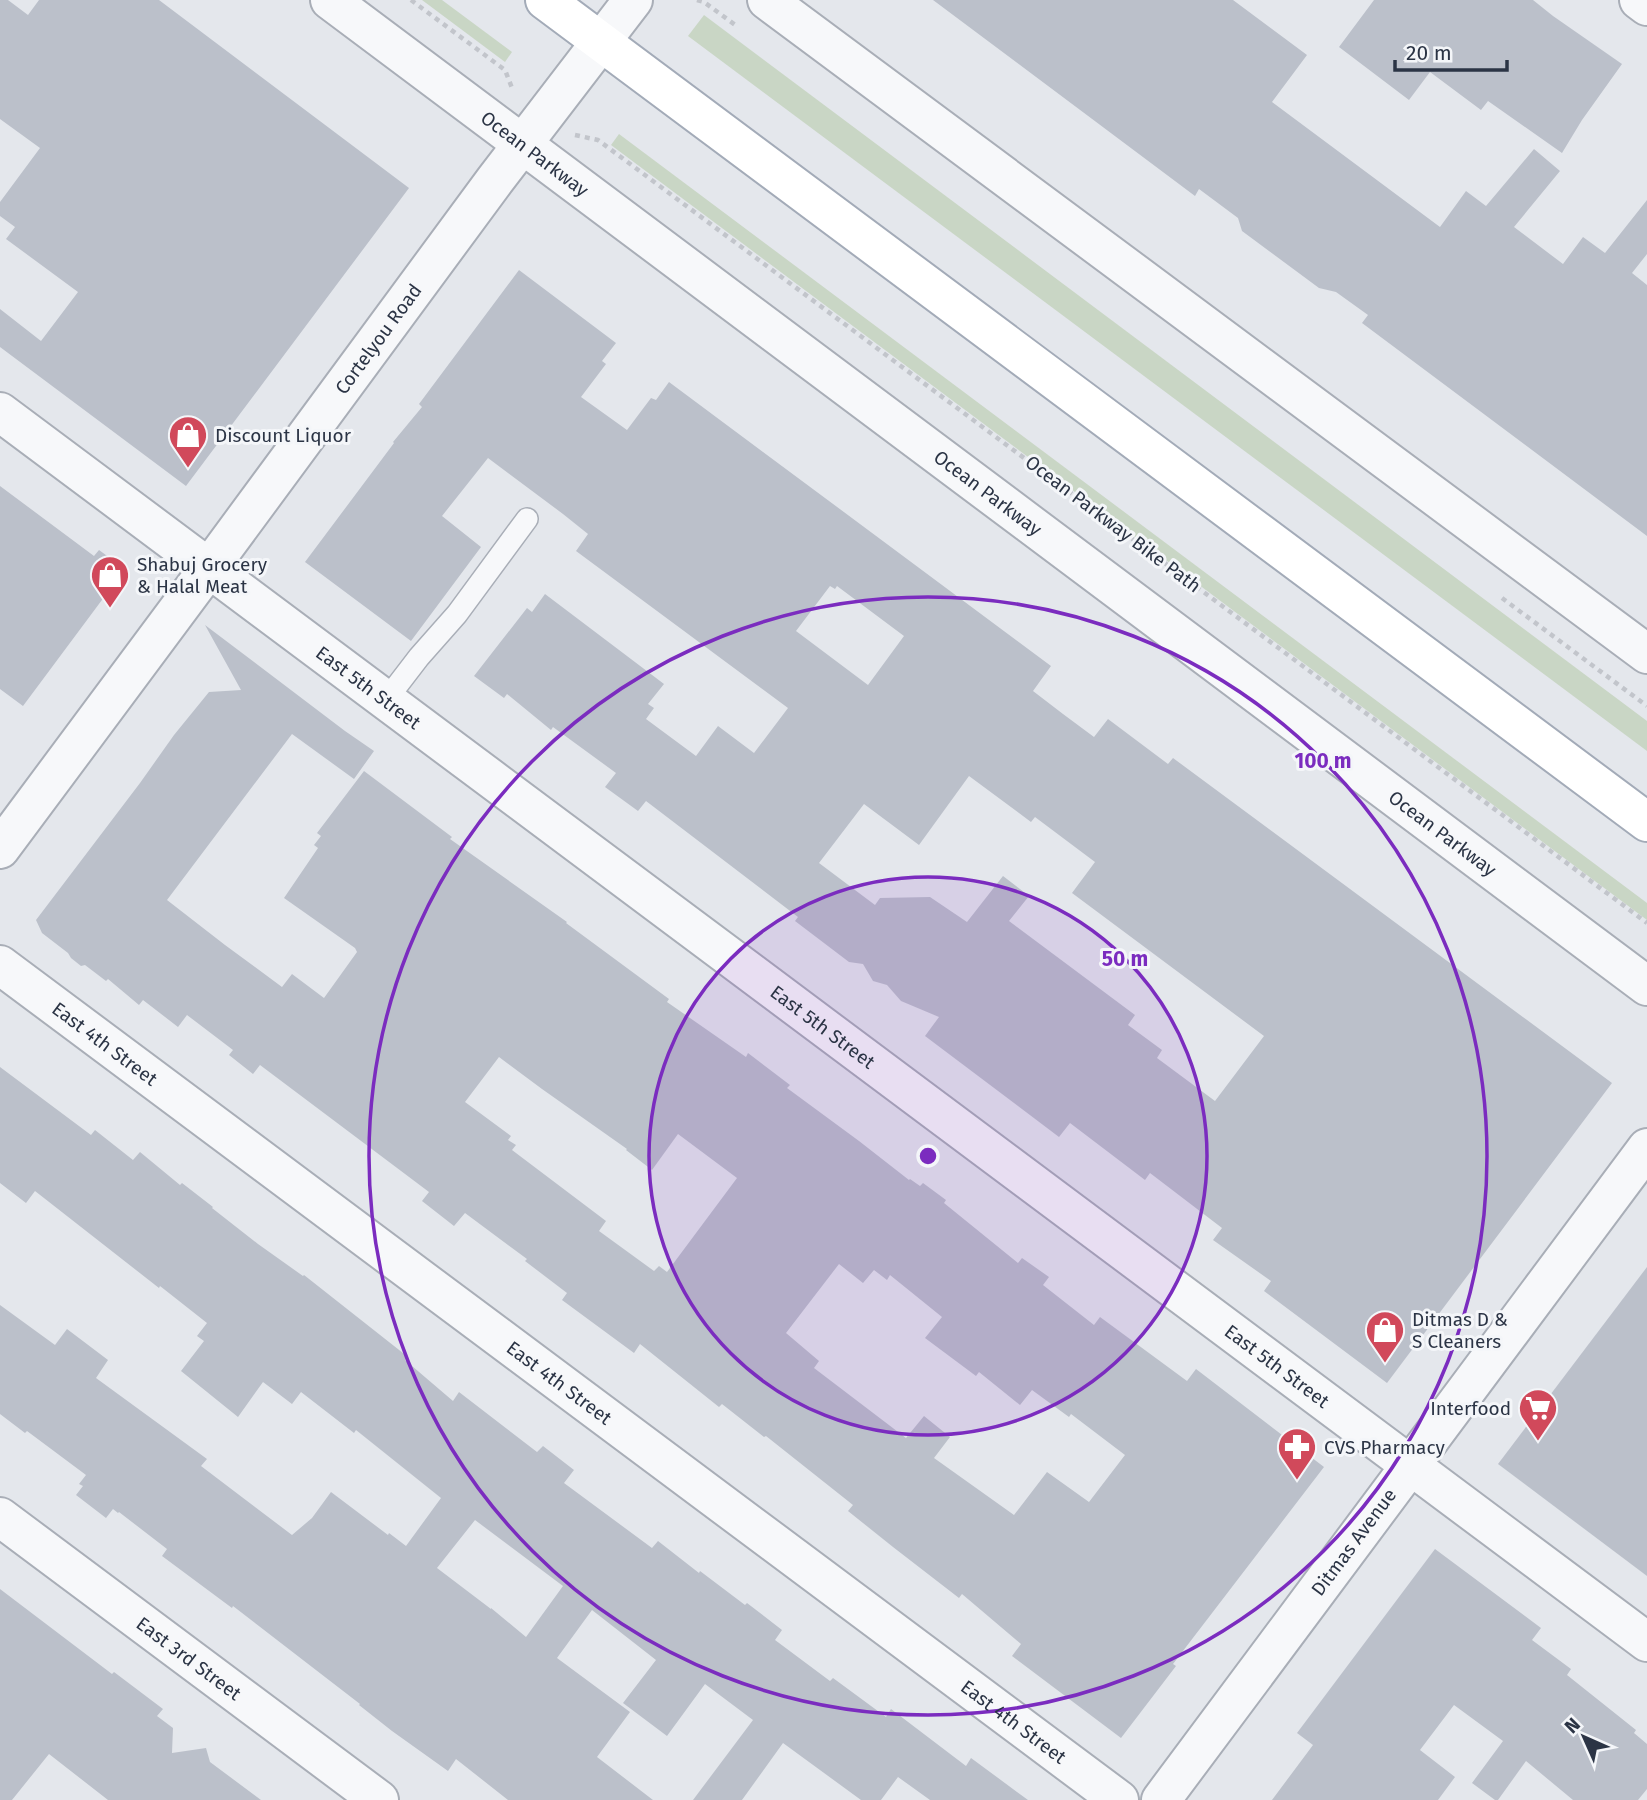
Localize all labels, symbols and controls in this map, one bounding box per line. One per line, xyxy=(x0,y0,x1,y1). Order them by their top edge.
scale bar xyxy=(1395,28,1507,72)
text: 20 m xyxy=(1406,40,1452,66)
street label: Ocean Parkway xyxy=(476,106,594,202)
street label: Cortelyou Road xyxy=(330,279,426,398)
shop icon: Discount Liquor xyxy=(167,414,209,469)
place label: Discount Liquor xyxy=(215,424,352,447)
street label: Ocean Parkway xyxy=(930,445,1047,541)
street label: Ocean Parkway Bike Path xyxy=(1021,450,1205,598)
place label: Shabuj Grocery & Halal Meat xyxy=(137,553,268,598)
shop icon: Shabuj Grocery & Halal Meat xyxy=(89,554,131,609)
street label: East 5th Street xyxy=(312,641,426,734)
text: 100 m xyxy=(1294,748,1352,774)
street label: Ocean Parkway xyxy=(1384,785,1502,881)
text: 50 m xyxy=(1102,946,1148,972)
street label: East 5th Street xyxy=(766,980,880,1073)
street label: East 4th Street xyxy=(48,997,162,1090)
centre of rings xyxy=(916,1144,940,1168)
place label: Ditmas D & S Cleaners xyxy=(1412,1308,1508,1353)
shop icon: Ditmas D & S Cleaners xyxy=(1364,1309,1406,1364)
street label: East 5th Street xyxy=(1220,1319,1334,1412)
street label: East 4th Street xyxy=(502,1336,617,1429)
supermarket icon: Interfood xyxy=(1517,1387,1559,1442)
place label: Interfood xyxy=(1430,1397,1511,1420)
pharmacy icon: CVS Pharmacy xyxy=(1276,1426,1318,1481)
place label: CVS Pharmacy xyxy=(1324,1436,1445,1459)
street label: Ditmas Avenue xyxy=(1306,1484,1401,1600)
street label: East 3rd Street xyxy=(132,1612,246,1705)
street label: East 4th Street xyxy=(957,1675,1071,1768)
north arrow xyxy=(1549,1702,1619,1772)
text: N xyxy=(1560,1713,1585,1738)

